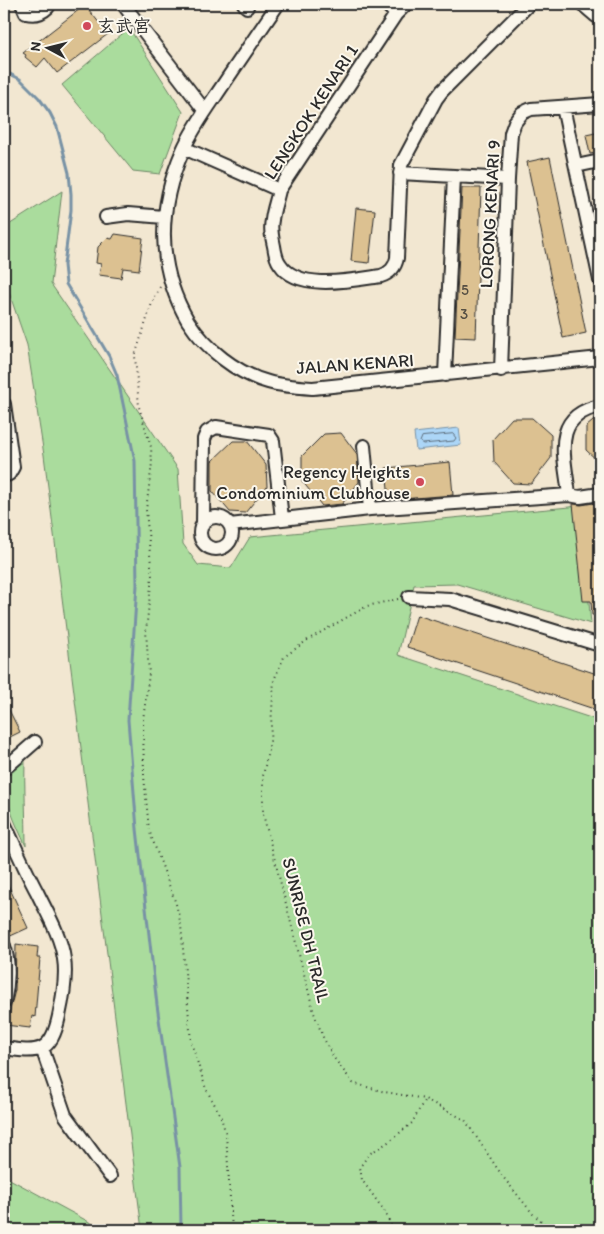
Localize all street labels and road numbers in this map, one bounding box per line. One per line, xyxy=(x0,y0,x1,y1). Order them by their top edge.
street label: LENGKOK KENARI 1 xyxy=(259,40,363,184)
street label: LORONG KENARI 9 xyxy=(475,139,505,289)
street label: JALAN KENARI xyxy=(296,349,414,379)
street label: SUNRISE DH TRAIL xyxy=(277,855,335,1005)

